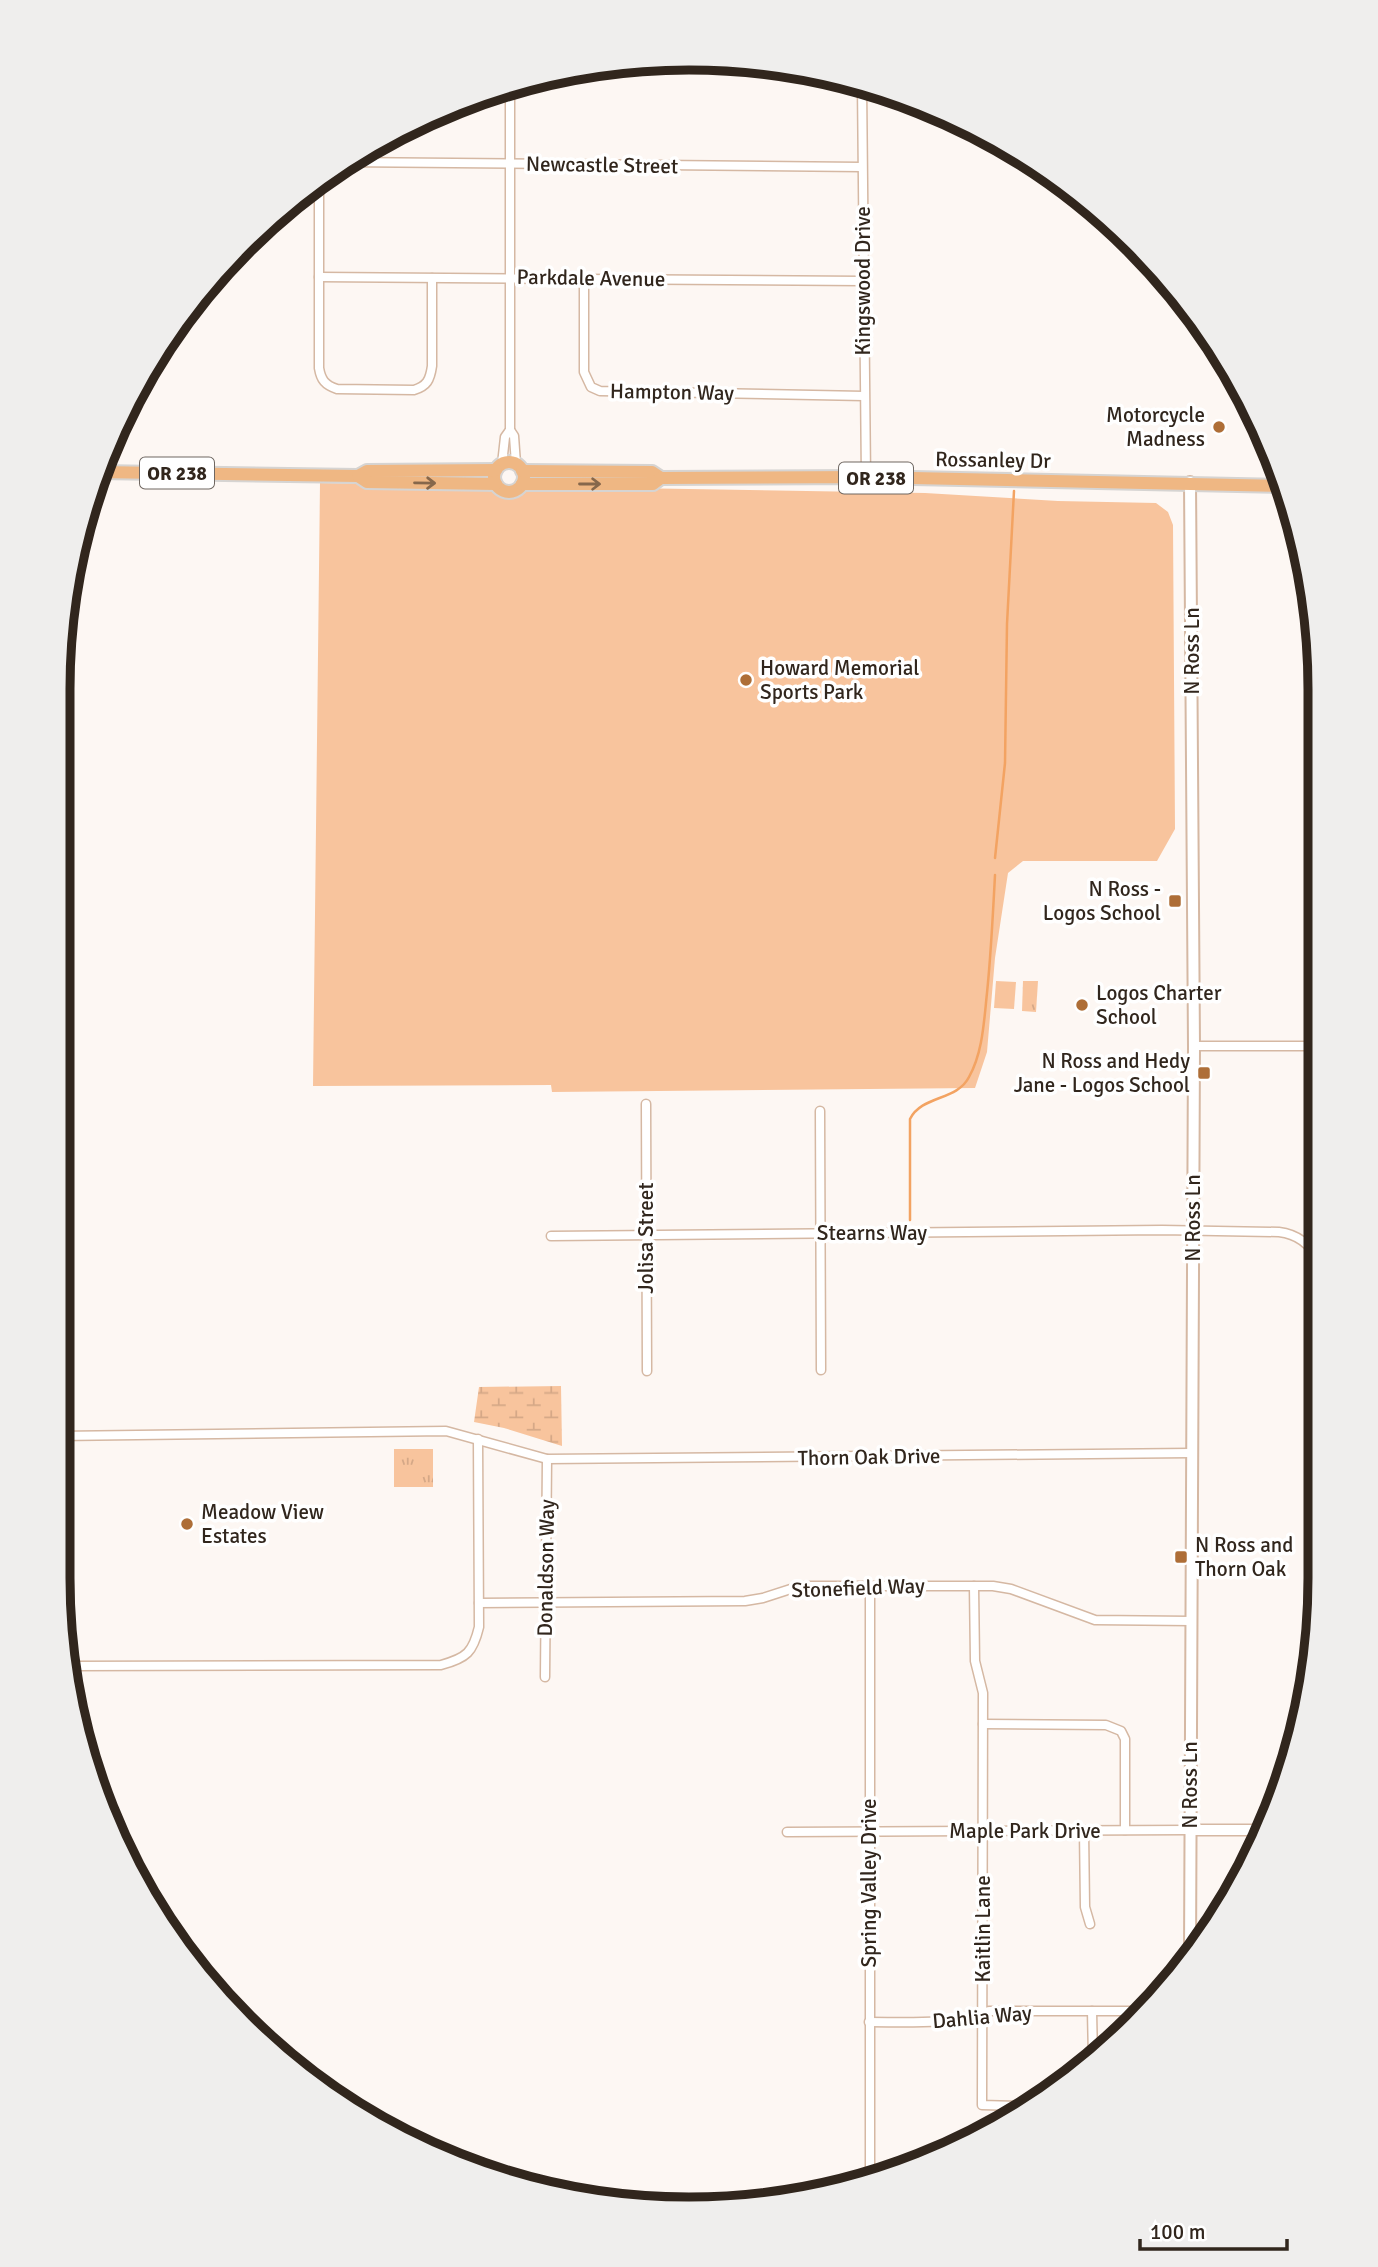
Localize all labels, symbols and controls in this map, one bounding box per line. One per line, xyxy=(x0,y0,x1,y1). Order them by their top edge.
street label: Newcastle Street xyxy=(526,151,678,179)
street label: Kingswood Drive xyxy=(850,206,876,356)
street label: Parkdale Avenue xyxy=(516,264,666,292)
street label: Hampton Way xyxy=(610,378,734,406)
place label: Motorcycle Madness xyxy=(1106,402,1205,452)
marker: Motorcycle Madness xyxy=(1211,419,1227,435)
street label: Rossanley Dr xyxy=(935,446,1051,474)
road number: OR 238 xyxy=(140,458,214,488)
road number: OR 238 xyxy=(839,463,913,494)
one-way arrow xyxy=(413,476,436,489)
one-way arrow xyxy=(579,477,602,491)
street label: N Ross Ln xyxy=(1179,607,1205,695)
place label: Howard Memorial Sports Park xyxy=(760,655,920,705)
marker: Howard Memorial Sports Park xyxy=(738,672,754,688)
place label: N Ross - Logos School xyxy=(1043,876,1161,926)
marker: N Ross - Logos School xyxy=(1167,893,1183,909)
place label: Logos Charter School xyxy=(1096,980,1222,1030)
marker: Logos Charter School xyxy=(1074,997,1090,1013)
place label: N Ross and Hedy Jane - Logos School xyxy=(1014,1048,1190,1098)
marker: N Ross and Hedy Jane - Logos School xyxy=(1196,1065,1212,1081)
street label: N Ross Ln xyxy=(1180,1174,1206,1262)
street label: Jolisa Street xyxy=(633,1182,659,1294)
street label: Stearns Way xyxy=(817,1220,927,1246)
street label: Thorn Oak Drive xyxy=(797,1443,941,1471)
place label: Meadow View Estates xyxy=(201,1499,324,1549)
street label: Donaldson Way xyxy=(532,1499,560,1637)
marker: Meadow View Estates xyxy=(179,1516,195,1532)
place label: N Ross and Thorn Oak xyxy=(1195,1532,1293,1582)
marker: N Ross and Thorn Oak xyxy=(1173,1549,1189,1565)
street label: Stonefield Way xyxy=(791,1573,925,1603)
street label: N Ross Ln xyxy=(1177,1741,1203,1829)
street label: Spring Valley Drive xyxy=(856,1798,882,1968)
street label: Maple Park Drive xyxy=(949,1818,1101,1844)
street label: Kaitlin Lane xyxy=(970,1875,996,1983)
street label: Dahlia Way xyxy=(931,2000,1033,2034)
scale bar xyxy=(1140,2208,1287,2252)
text: 100 m xyxy=(1150,2219,1205,2245)

